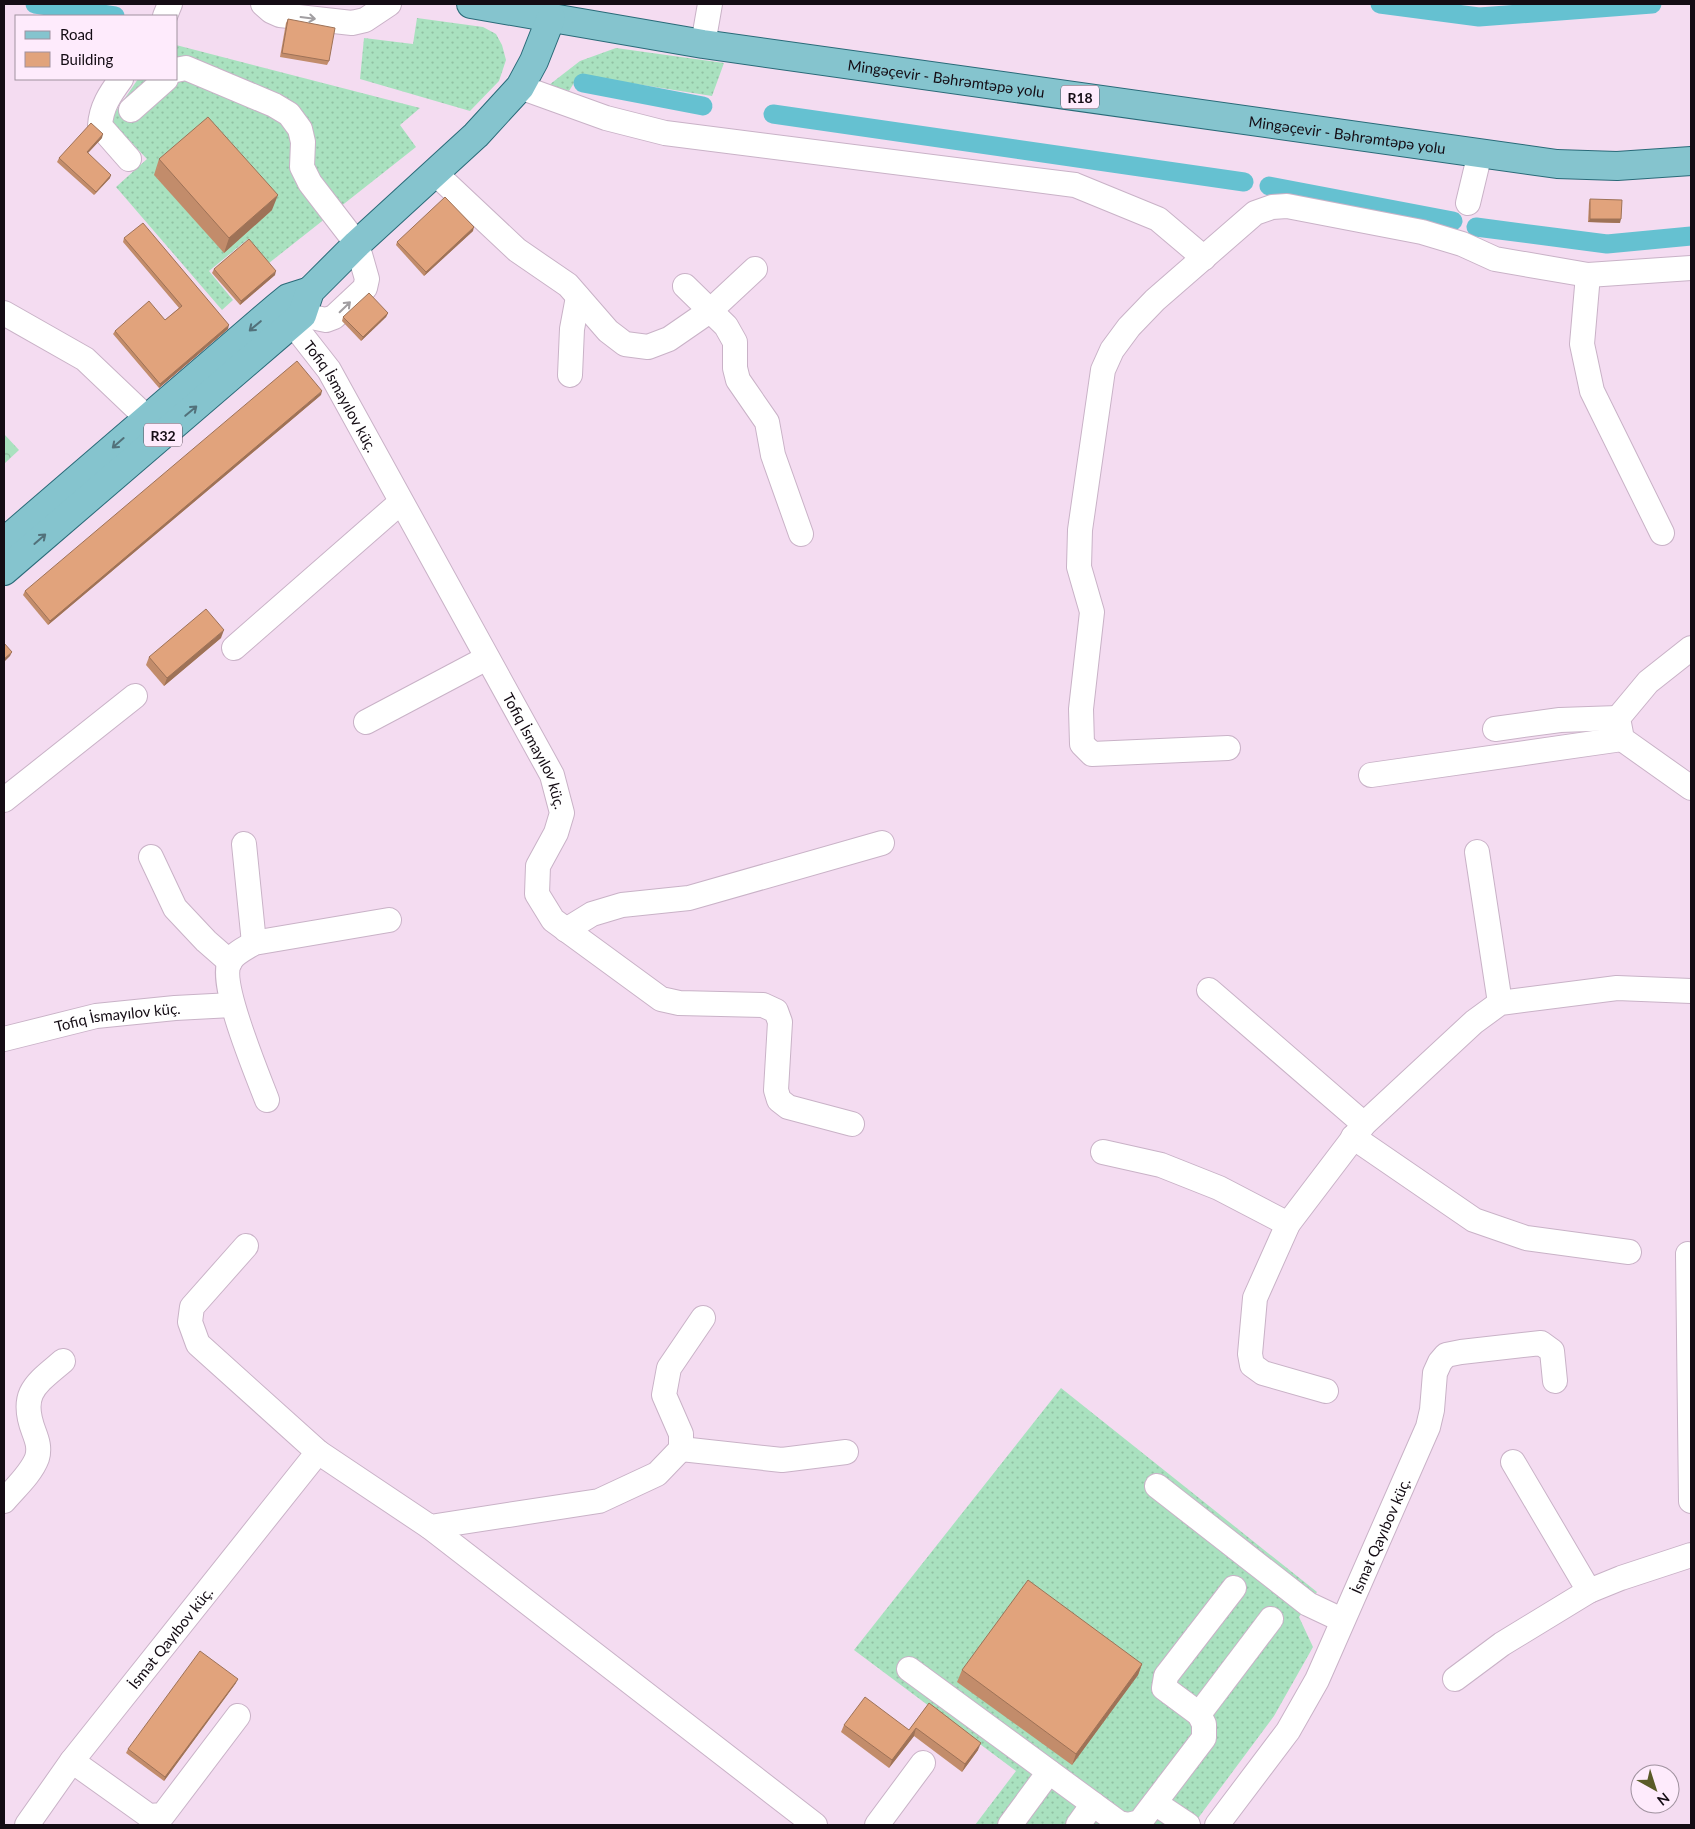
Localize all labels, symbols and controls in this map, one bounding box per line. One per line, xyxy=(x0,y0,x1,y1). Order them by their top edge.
one-way arrow xyxy=(300,13,316,23)
legend xyxy=(15,15,178,80)
text: Road xyxy=(60,25,93,43)
text: Building xyxy=(60,50,113,68)
street label: Mingəçevir - Bəhrəmtəpə yolu xyxy=(847,55,1046,101)
road number: R18 xyxy=(1061,85,1099,108)
street label: Mingəçevir - Bəhrəmtəpə yolu xyxy=(1248,112,1447,157)
one-way arrow xyxy=(339,301,352,313)
one-way arrow xyxy=(249,320,262,331)
street label: Tofiq İsmayılov küç. xyxy=(300,337,381,455)
one-way arrow xyxy=(184,405,197,417)
road number: R32 xyxy=(144,424,182,446)
one-way arrow xyxy=(112,437,125,448)
one-way arrow xyxy=(34,533,47,545)
street label: Tofiq İsmayılov küç. xyxy=(499,690,570,811)
street label: Tofiq İsmayılov küç. xyxy=(53,999,181,1035)
street label: İsmət Qayıbov küç. xyxy=(1347,1475,1414,1597)
street label: İsmət Qayıbov küç. xyxy=(124,1583,216,1692)
north arrow xyxy=(1630,1764,1680,1814)
text: N xyxy=(1654,1789,1673,1809)

